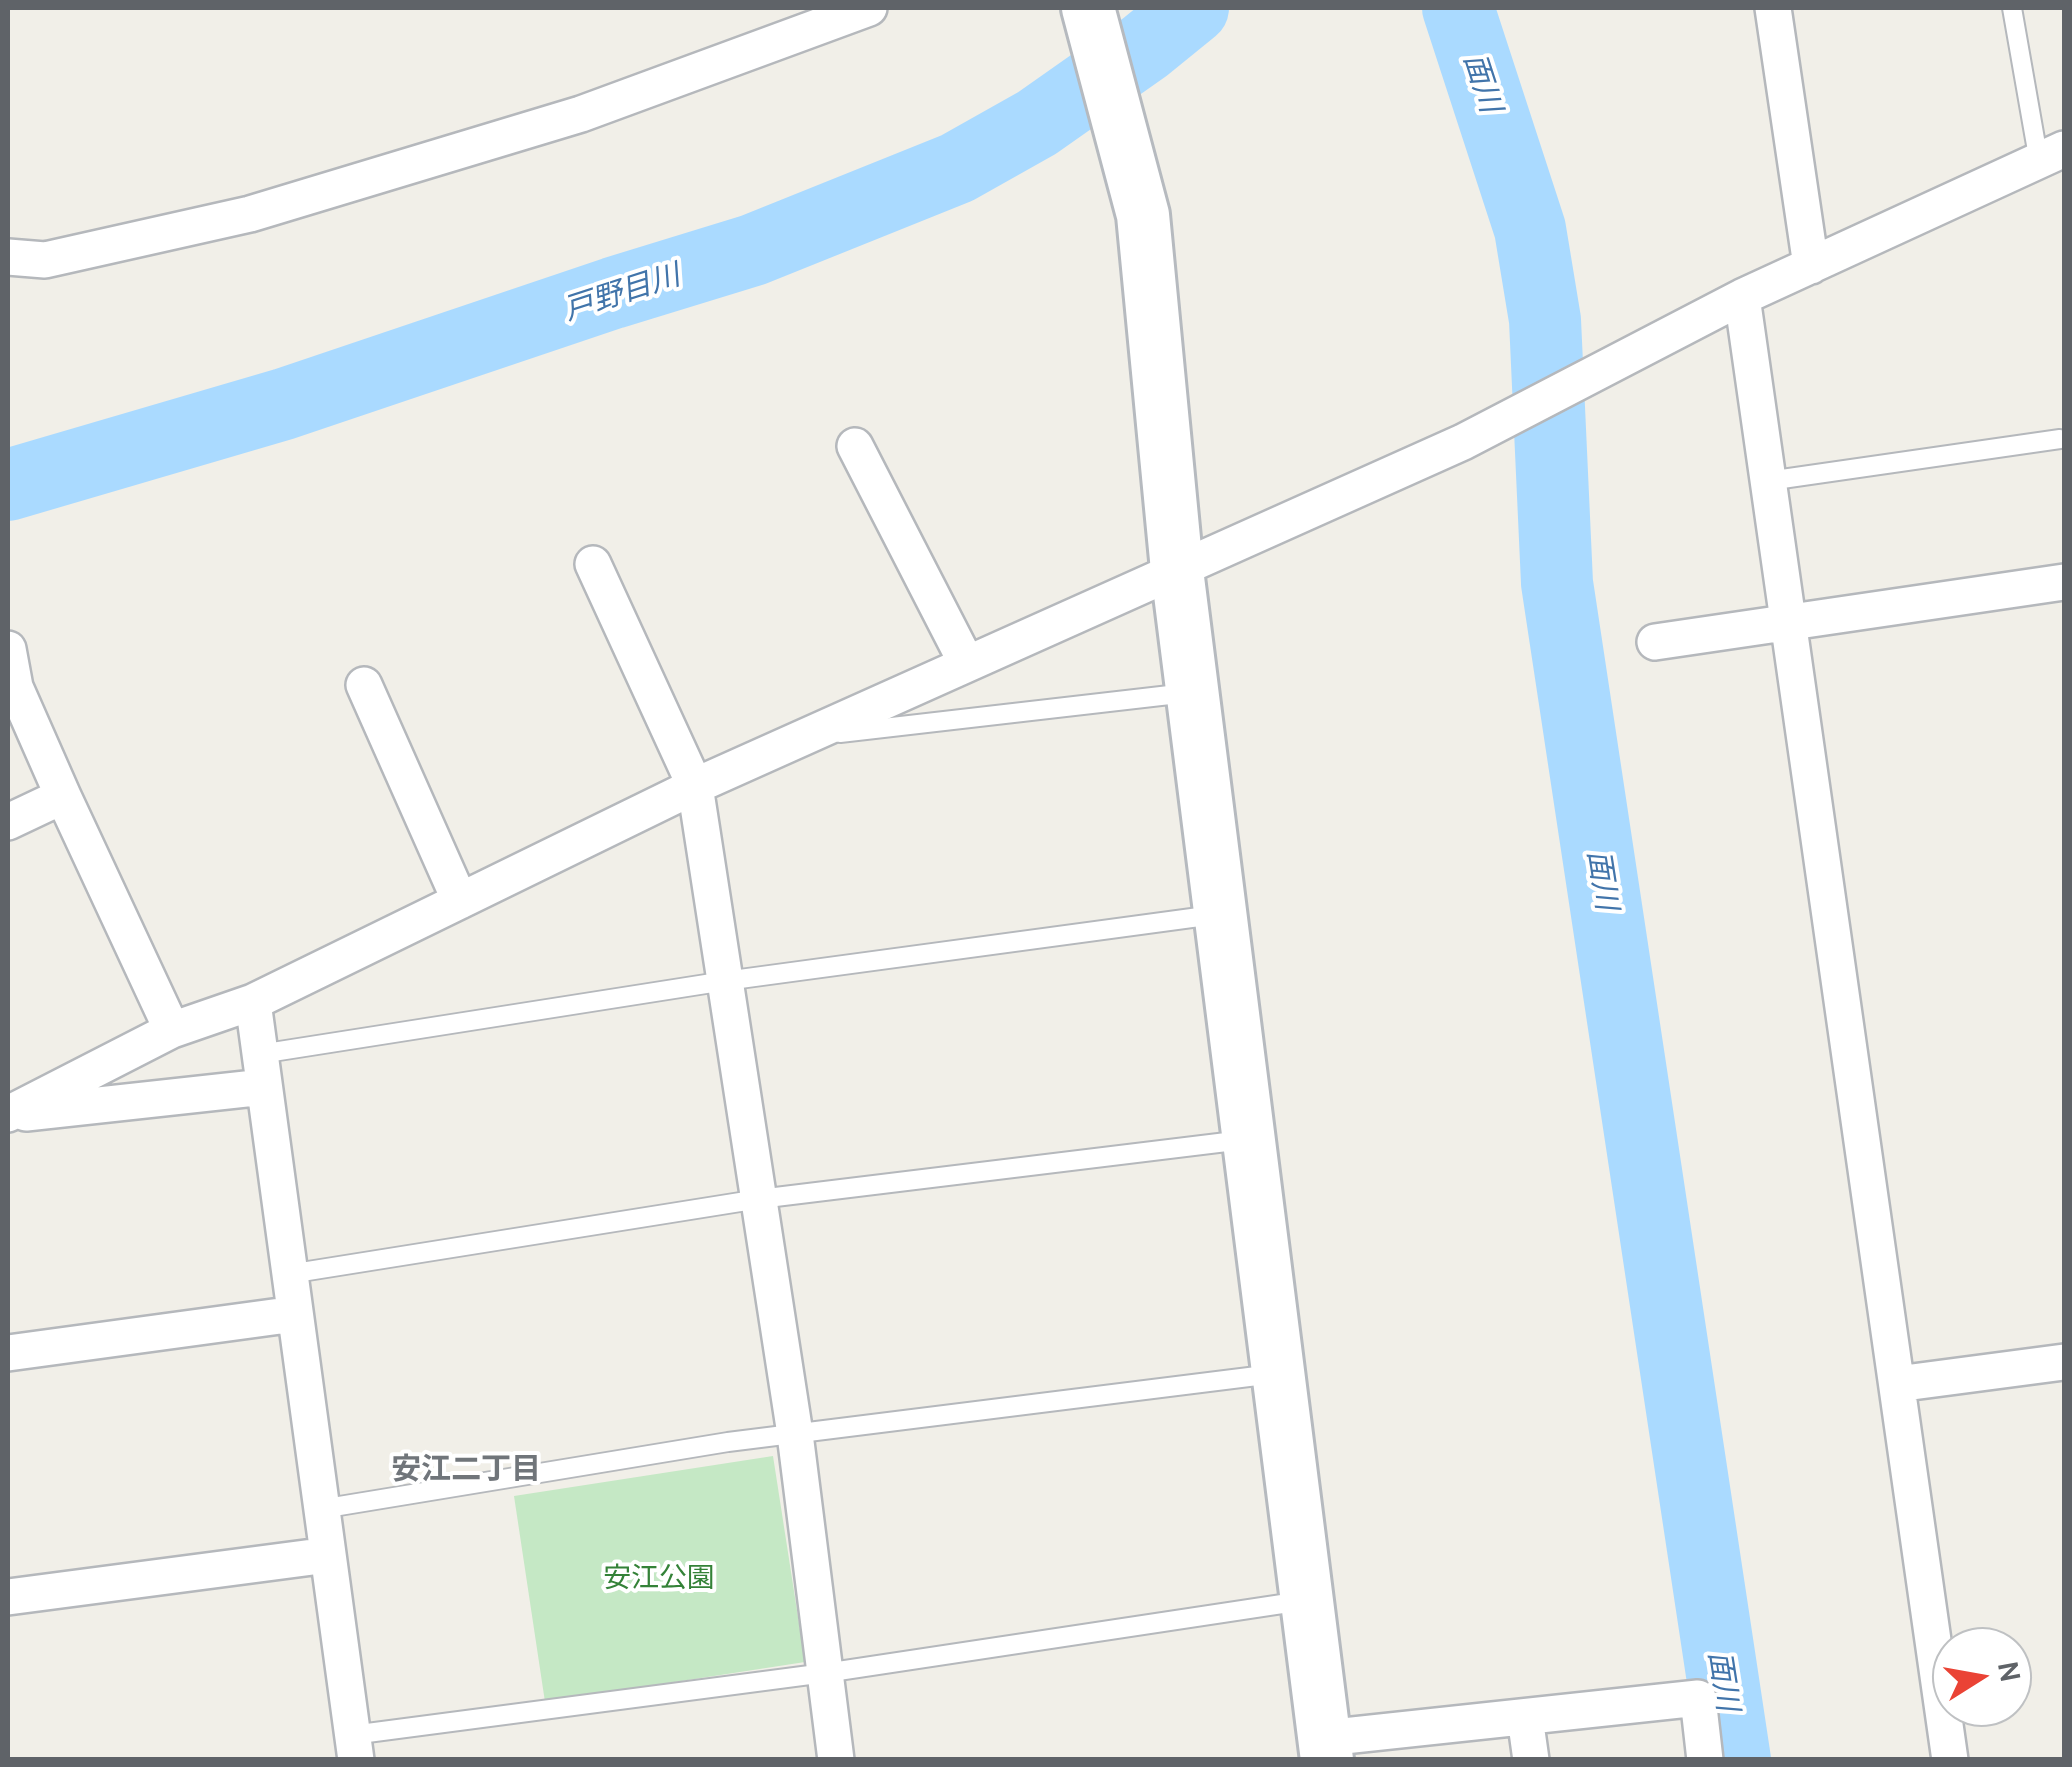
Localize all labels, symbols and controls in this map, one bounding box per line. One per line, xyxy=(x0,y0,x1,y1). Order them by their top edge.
water label: 面川 xyxy=(1456,49,1508,117)
water label: 戸野目川 xyxy=(559,257,685,329)
water label: 面川 xyxy=(1580,848,1624,912)
district label: 安江二丁目 xyxy=(391,1452,541,1488)
park label: 安江公園 xyxy=(603,1562,715,1596)
north arrow xyxy=(1932,1627,2032,1727)
water label: 面川 xyxy=(1701,1649,1745,1713)
text: N xyxy=(1991,1659,2028,1685)

